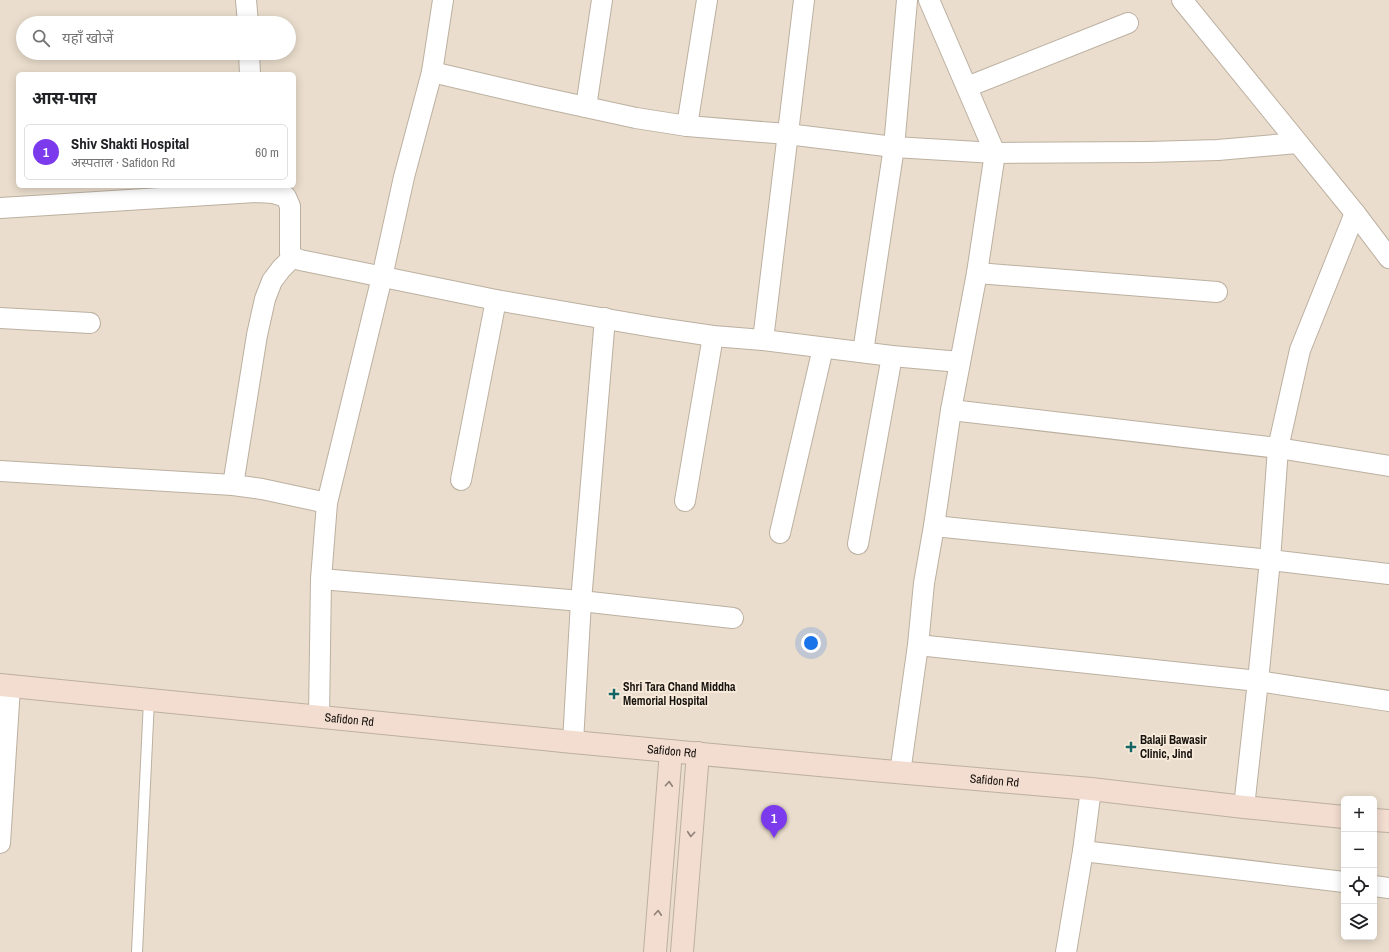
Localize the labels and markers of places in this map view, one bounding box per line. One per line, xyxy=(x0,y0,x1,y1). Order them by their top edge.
place label: Shri Tara Chand Middha Memorial Hospital xyxy=(623,679,736,709)
marker: Shri Tara Chand Middha Memorial Hospital xyxy=(608,688,620,700)
place label: Balaji Bawasir Clinic, Jind xyxy=(1140,732,1207,762)
marker: Balaji Bawasir Clinic, Jind xyxy=(1125,741,1137,753)
pin: 1 xyxy=(761,805,787,838)

